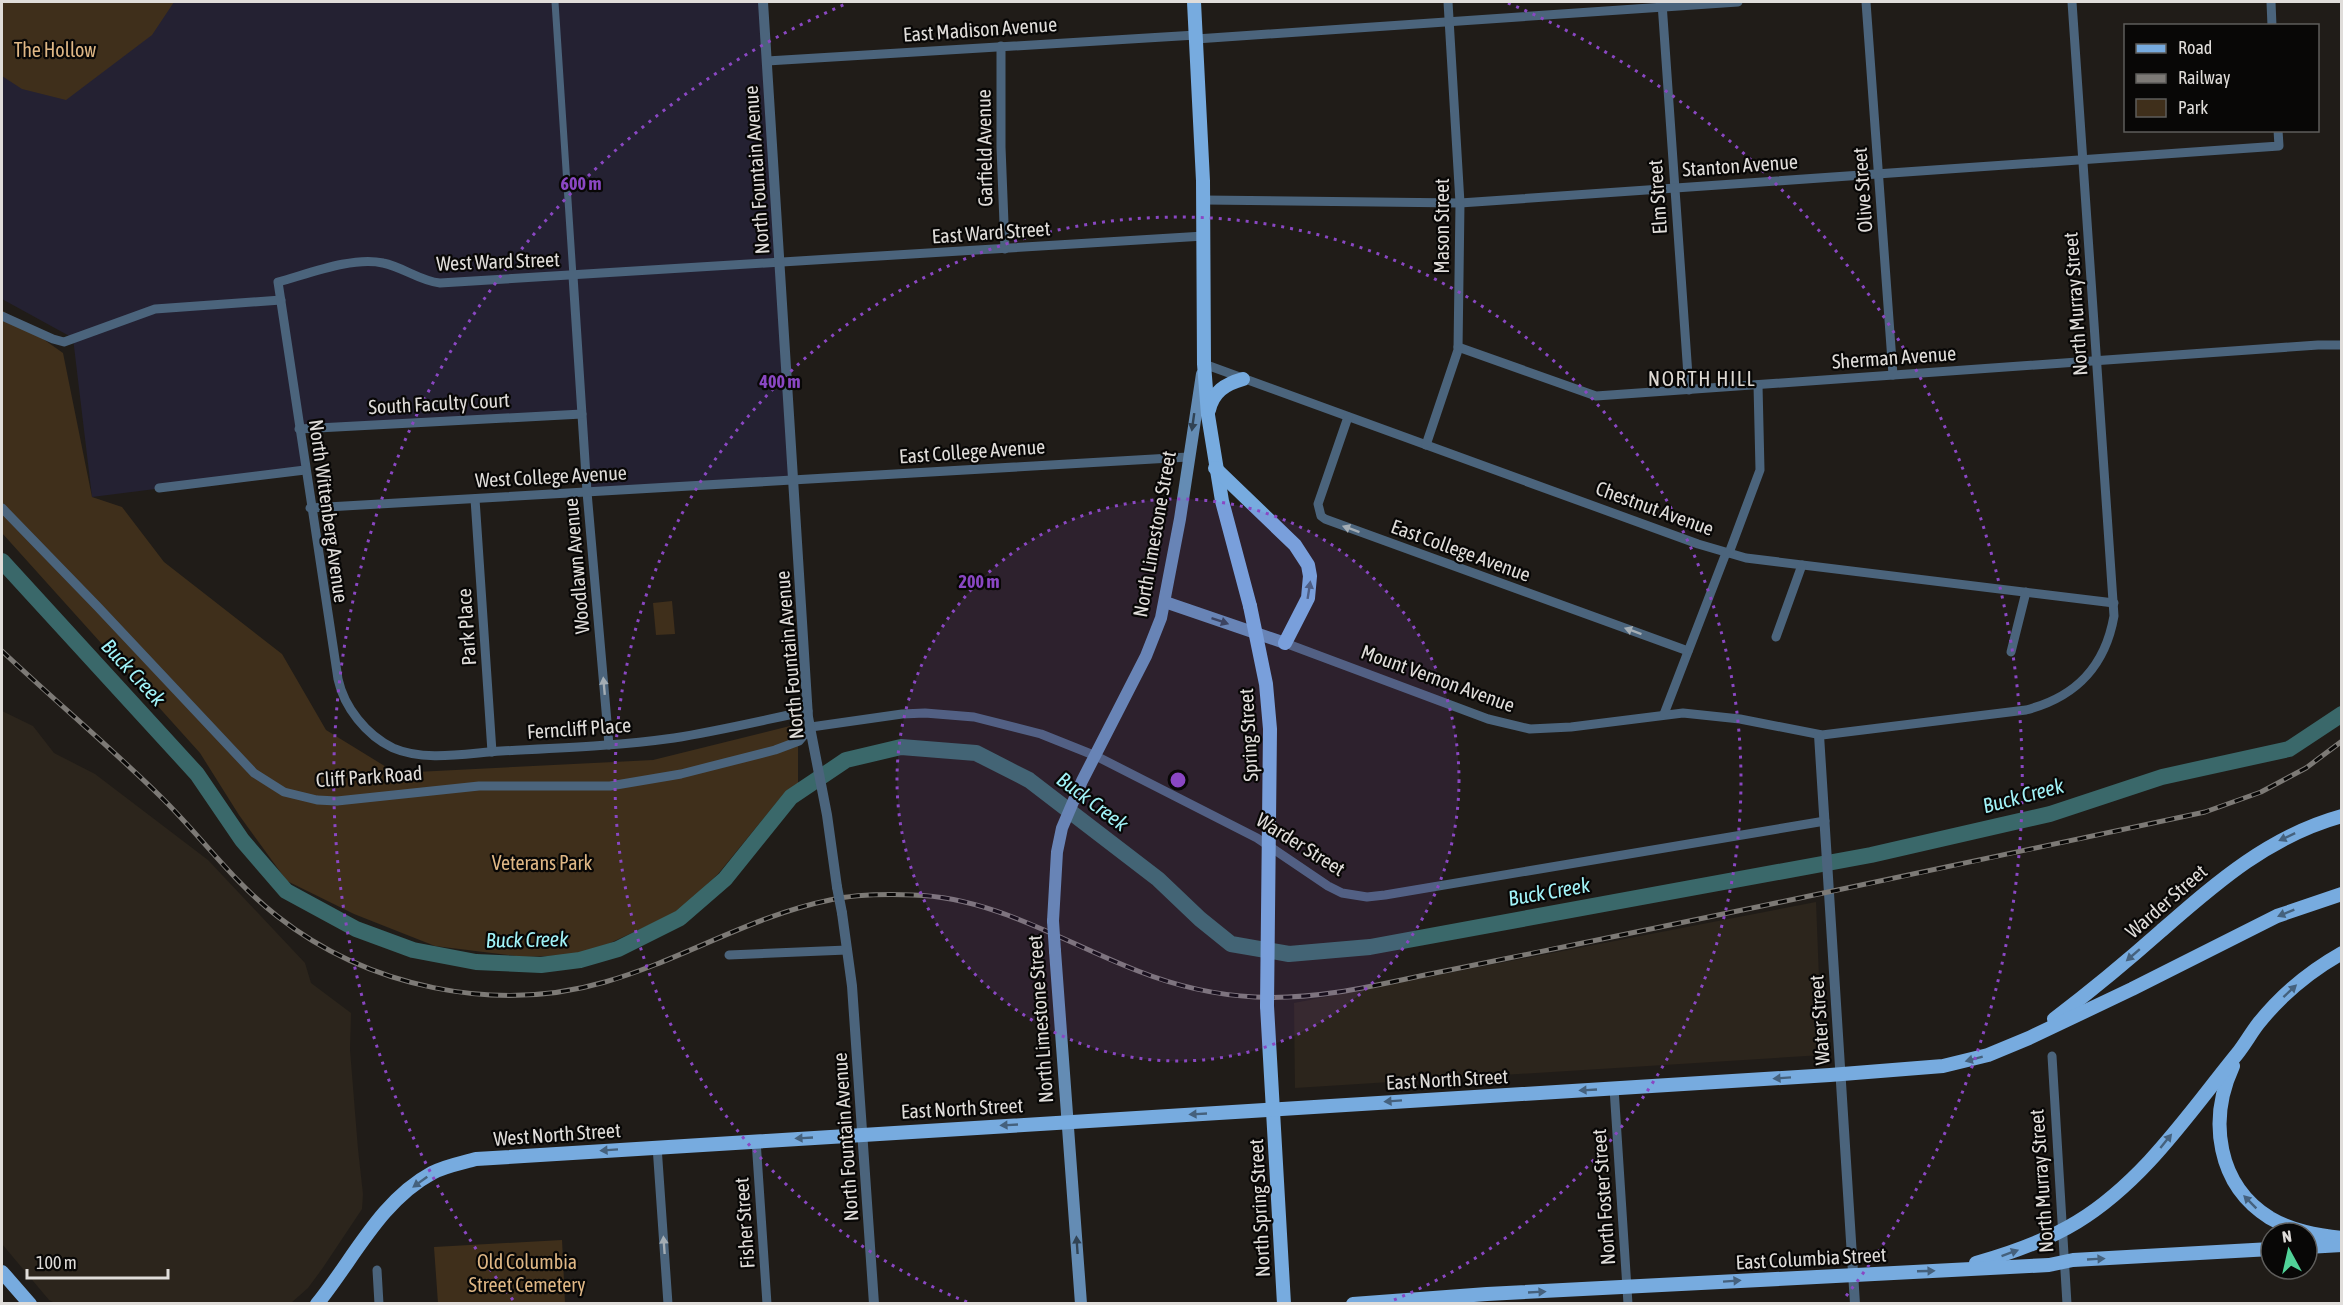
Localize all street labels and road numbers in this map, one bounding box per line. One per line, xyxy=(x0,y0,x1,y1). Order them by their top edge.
street label: East Madison Avenue xyxy=(902,12,1058,46)
street label: North Fountain Avenue xyxy=(739,85,773,255)
street label: Garfield Avenue xyxy=(971,89,997,207)
street label: Olive Street xyxy=(1848,146,1876,233)
street label: Stanton Avenue xyxy=(1681,149,1799,181)
street label: Elm Street xyxy=(1643,159,1671,235)
street label: Mason Street xyxy=(1430,178,1453,274)
street label: East Ward Street xyxy=(931,216,1051,248)
street label: North Murray Street xyxy=(2058,231,2091,376)
street label: West Ward Street xyxy=(436,247,560,275)
street label: Sherman Avenue xyxy=(1831,341,1957,373)
street label: South Faculty Court xyxy=(368,388,510,418)
street label: North Wittenberg Avenue xyxy=(305,418,353,604)
street label: East College Avenue xyxy=(898,434,1046,468)
street label: North Limestone Street xyxy=(1128,449,1180,619)
street label: West College Avenue xyxy=(475,461,627,491)
street label: Chestnut Avenue xyxy=(1593,476,1717,540)
street label: Woodlawn Avenue xyxy=(559,497,593,635)
street label: East College Avenue xyxy=(1388,514,1534,586)
street label: North Fountain Avenue xyxy=(770,570,808,740)
street label: Park Place xyxy=(452,588,480,666)
street label: Mount Vernon Avenue xyxy=(1358,640,1518,716)
street label: Spring Street xyxy=(1234,688,1262,782)
street label: Ferncliff Place xyxy=(526,713,632,743)
street label: Cliff Park Road xyxy=(315,761,423,791)
street label: Warder Street xyxy=(1252,808,1350,880)
street label: Warder Street xyxy=(2121,859,2212,943)
street label: North Limestone Street xyxy=(1023,934,1057,1104)
street label: Water Street xyxy=(1804,974,1834,1066)
street label: North Fountain Avenue xyxy=(828,1052,862,1222)
street label: East North Street xyxy=(1385,1064,1509,1094)
street label: East North Street xyxy=(900,1093,1024,1123)
street label: North Murray Street xyxy=(2024,1108,2057,1253)
street label: West North Street xyxy=(493,1118,622,1150)
street label: North Foster Street xyxy=(1587,1128,1619,1266)
street label: North Spring Street xyxy=(1244,1138,1274,1278)
street label: Fisher Street xyxy=(729,1177,759,1269)
street label: East Columbia Street xyxy=(1735,1243,1887,1273)

